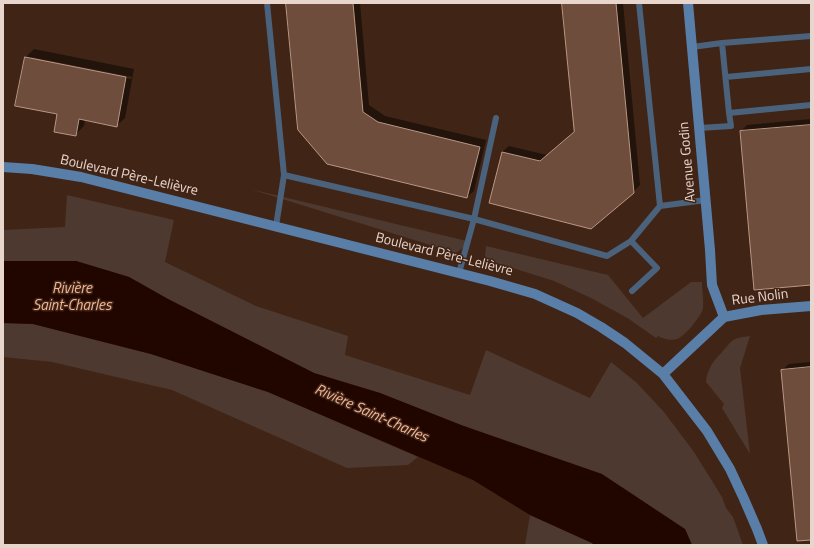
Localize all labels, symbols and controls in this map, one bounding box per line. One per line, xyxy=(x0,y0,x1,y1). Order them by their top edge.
street label: Avenue Godin xyxy=(676,121,700,203)
street label: Boulevard Père-Lelièvre xyxy=(58,152,200,200)
street label: Boulevard Père-Lelièvre xyxy=(374,230,514,280)
water label: Rivière Saint-Charles xyxy=(33,280,111,315)
street label: Rue Nolin xyxy=(731,286,789,310)
water label: Rivière Saint-Charles xyxy=(312,381,430,447)

